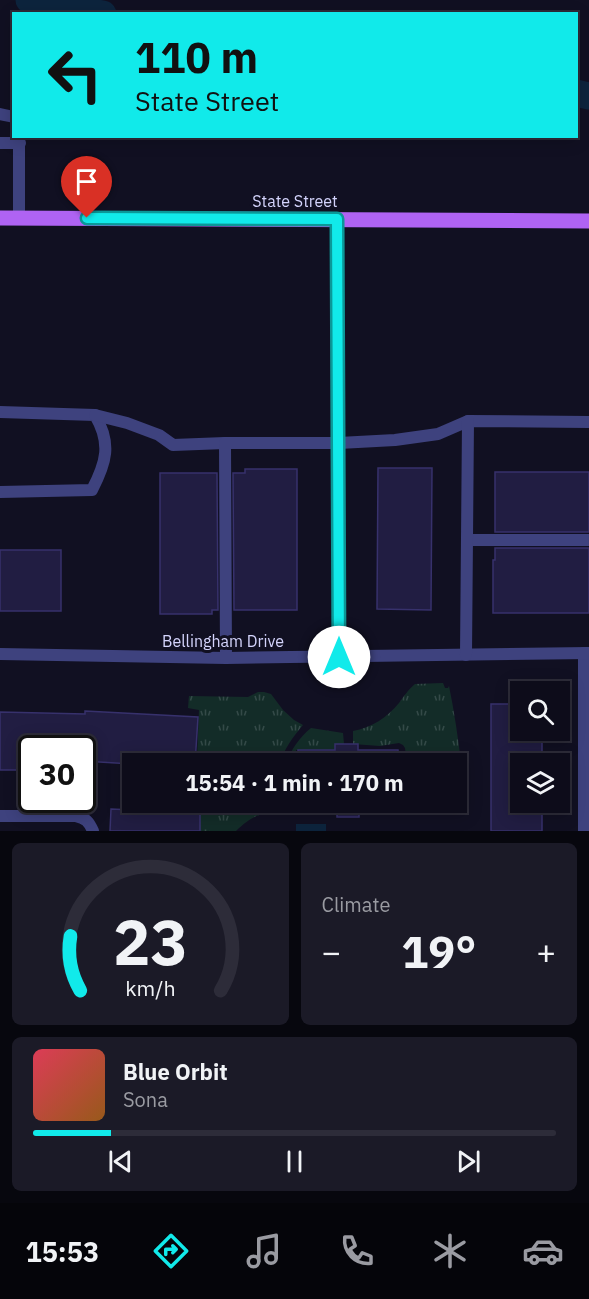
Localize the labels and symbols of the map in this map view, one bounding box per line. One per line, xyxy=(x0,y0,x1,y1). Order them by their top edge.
pin xyxy=(61,156,112,218)
street label: State Street xyxy=(252,191,338,211)
position arrow xyxy=(307,625,371,689)
street label: Bellingham Drive xyxy=(162,631,284,651)
speed limit sign: 30 xyxy=(18,735,96,813)

